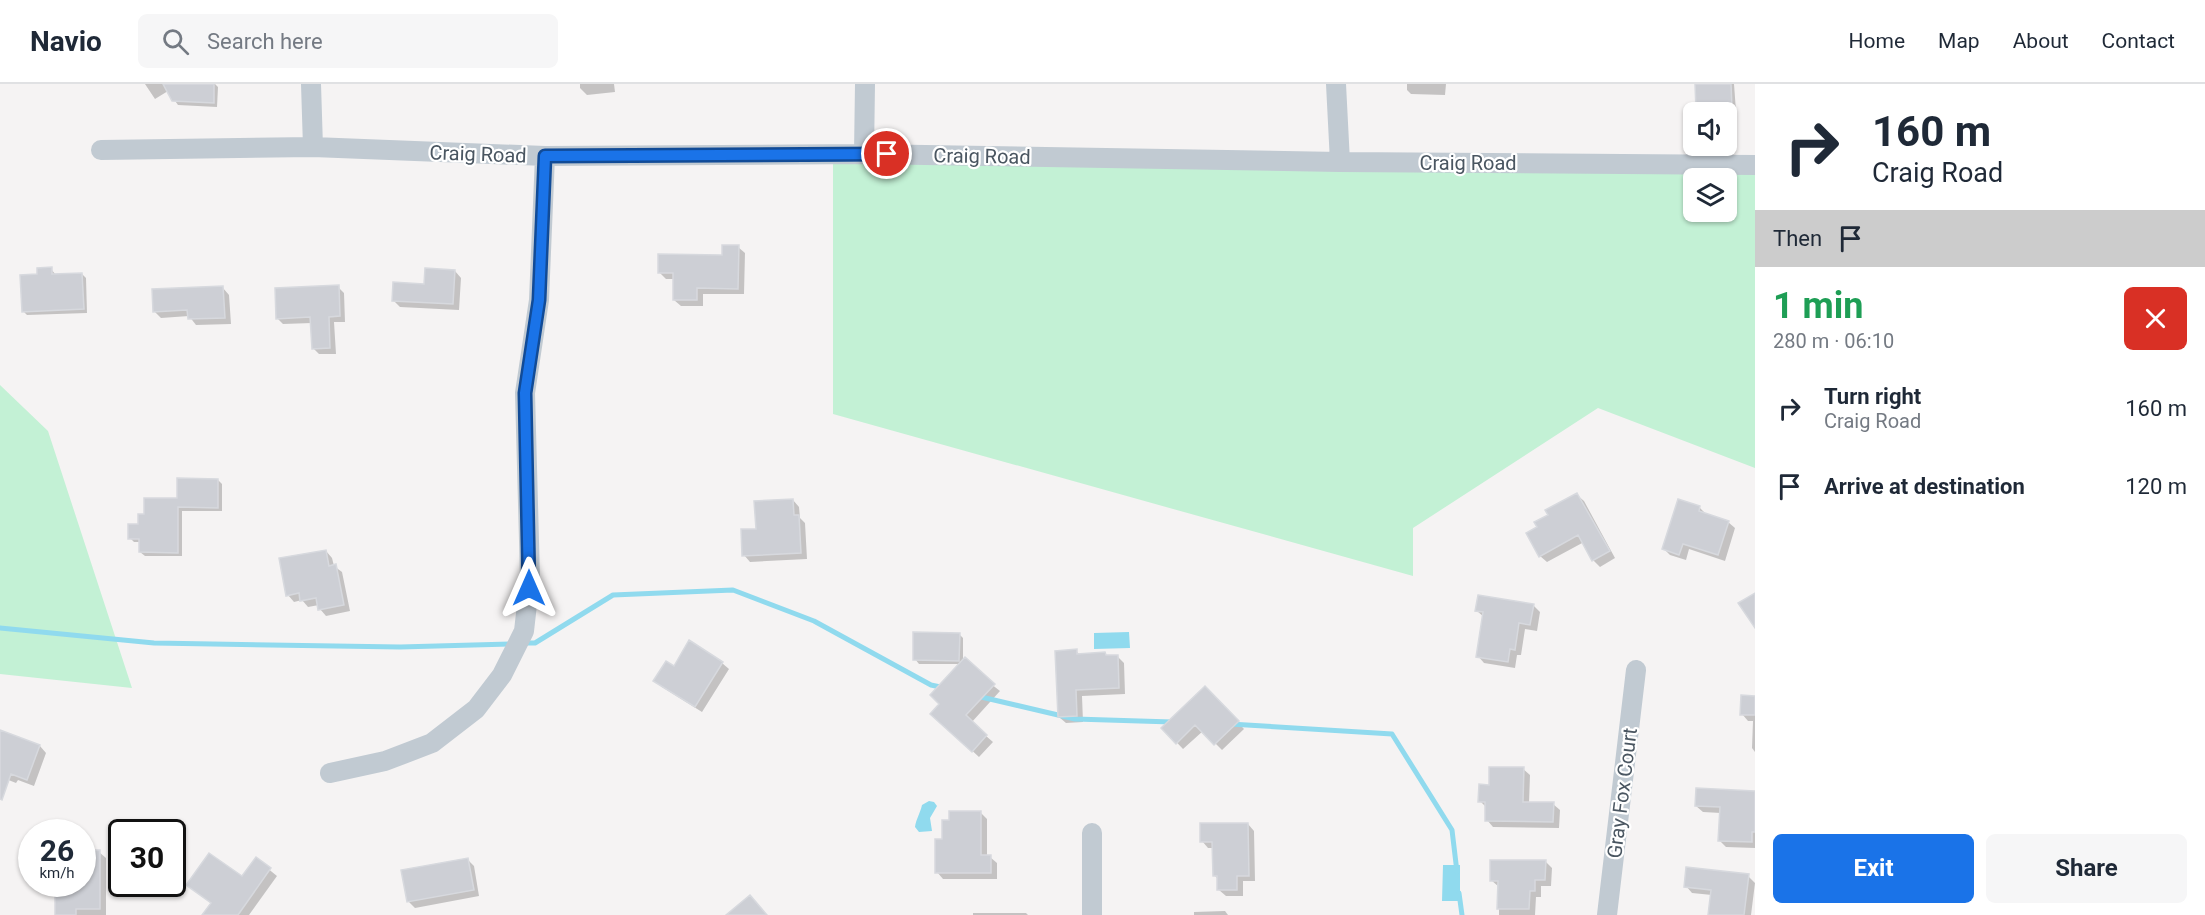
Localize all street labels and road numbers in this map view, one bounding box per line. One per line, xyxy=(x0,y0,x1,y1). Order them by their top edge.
street label: Craig Road xyxy=(429,140,527,168)
street label: Craig Road xyxy=(933,143,1031,169)
street label: Craig Road xyxy=(1419,151,1517,175)
street label: Gray Fox Court xyxy=(1602,726,1642,860)

